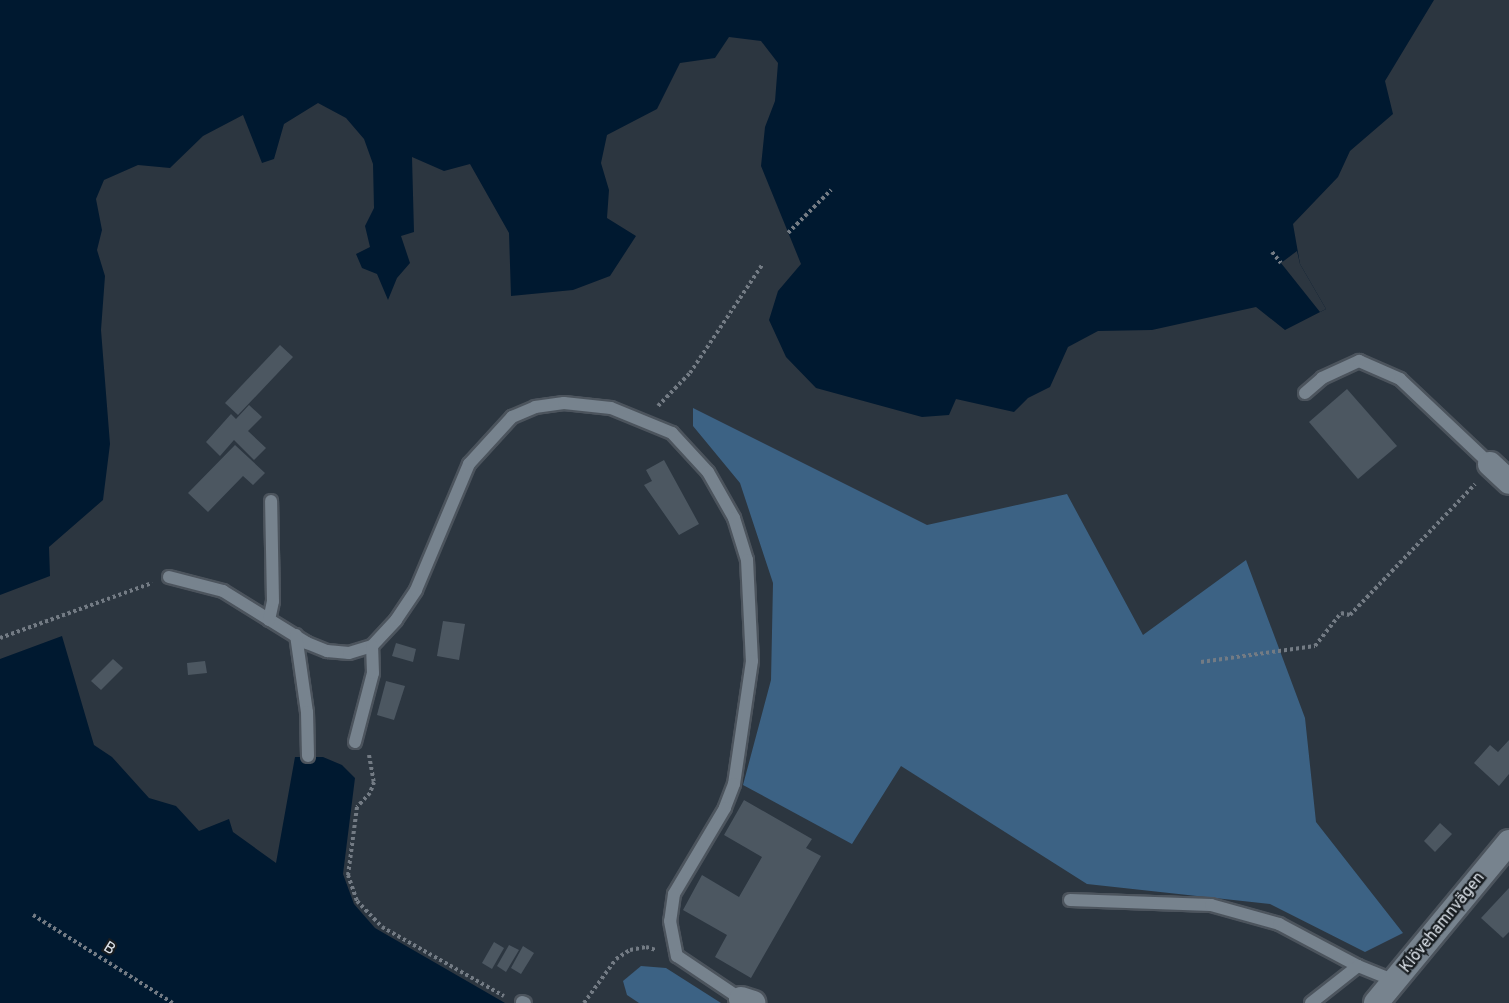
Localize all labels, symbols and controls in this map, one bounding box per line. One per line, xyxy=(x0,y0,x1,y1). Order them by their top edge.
street label: Klövehamnvägen xyxy=(1397,869,1489,977)
street label: B xyxy=(99,938,119,960)

